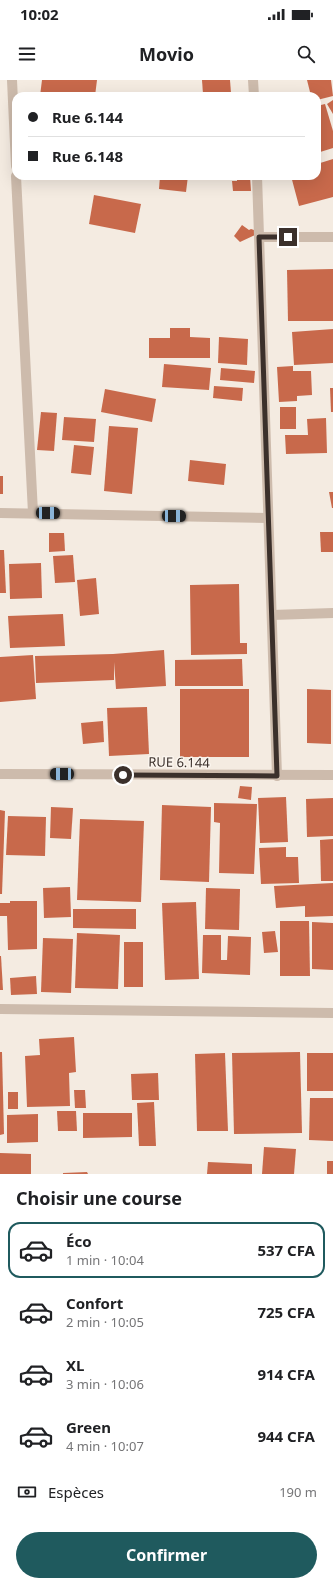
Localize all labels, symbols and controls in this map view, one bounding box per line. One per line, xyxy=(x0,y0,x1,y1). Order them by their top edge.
text: 10:02 xyxy=(20,4,59,24)
text: Movio xyxy=(139,42,194,66)
icon: menu xyxy=(16,43,38,65)
icon: search xyxy=(295,43,317,65)
text: Rue 6.144 xyxy=(52,107,123,127)
text: Rue 6.148 xyxy=(52,146,123,166)
route end xyxy=(279,228,297,246)
car xyxy=(36,507,60,519)
car xyxy=(162,510,186,522)
street label: RUE 6.144 xyxy=(148,752,210,772)
route start xyxy=(114,766,132,784)
car xyxy=(50,768,74,780)
text: Choisir une course xyxy=(16,1186,182,1210)
text: Éco xyxy=(66,1231,92,1251)
icon: car xyxy=(18,1232,54,1268)
text: 537 CFA xyxy=(257,1240,315,1260)
text: 1 min · 10:04 xyxy=(66,1251,144,1269)
text: Confort xyxy=(66,1293,123,1313)
icon: car xyxy=(18,1294,54,1330)
text: 725 CFA xyxy=(257,1302,315,1322)
text: 2 min · 10:05 xyxy=(66,1313,144,1331)
text: XL xyxy=(66,1355,84,1375)
icon: car xyxy=(18,1356,54,1392)
text: 914 CFA xyxy=(257,1364,315,1384)
text: 3 min · 10:06 xyxy=(66,1375,144,1393)
text: Green xyxy=(66,1417,111,1437)
icon: car xyxy=(18,1418,54,1454)
text: 944 CFA xyxy=(257,1426,315,1446)
text: 4 min · 10:07 xyxy=(66,1437,144,1455)
icon: cash xyxy=(16,1481,38,1503)
text: Espèces xyxy=(48,1482,104,1502)
text: 190 m xyxy=(279,1483,317,1501)
button: Confirmer xyxy=(16,1532,317,1578)

